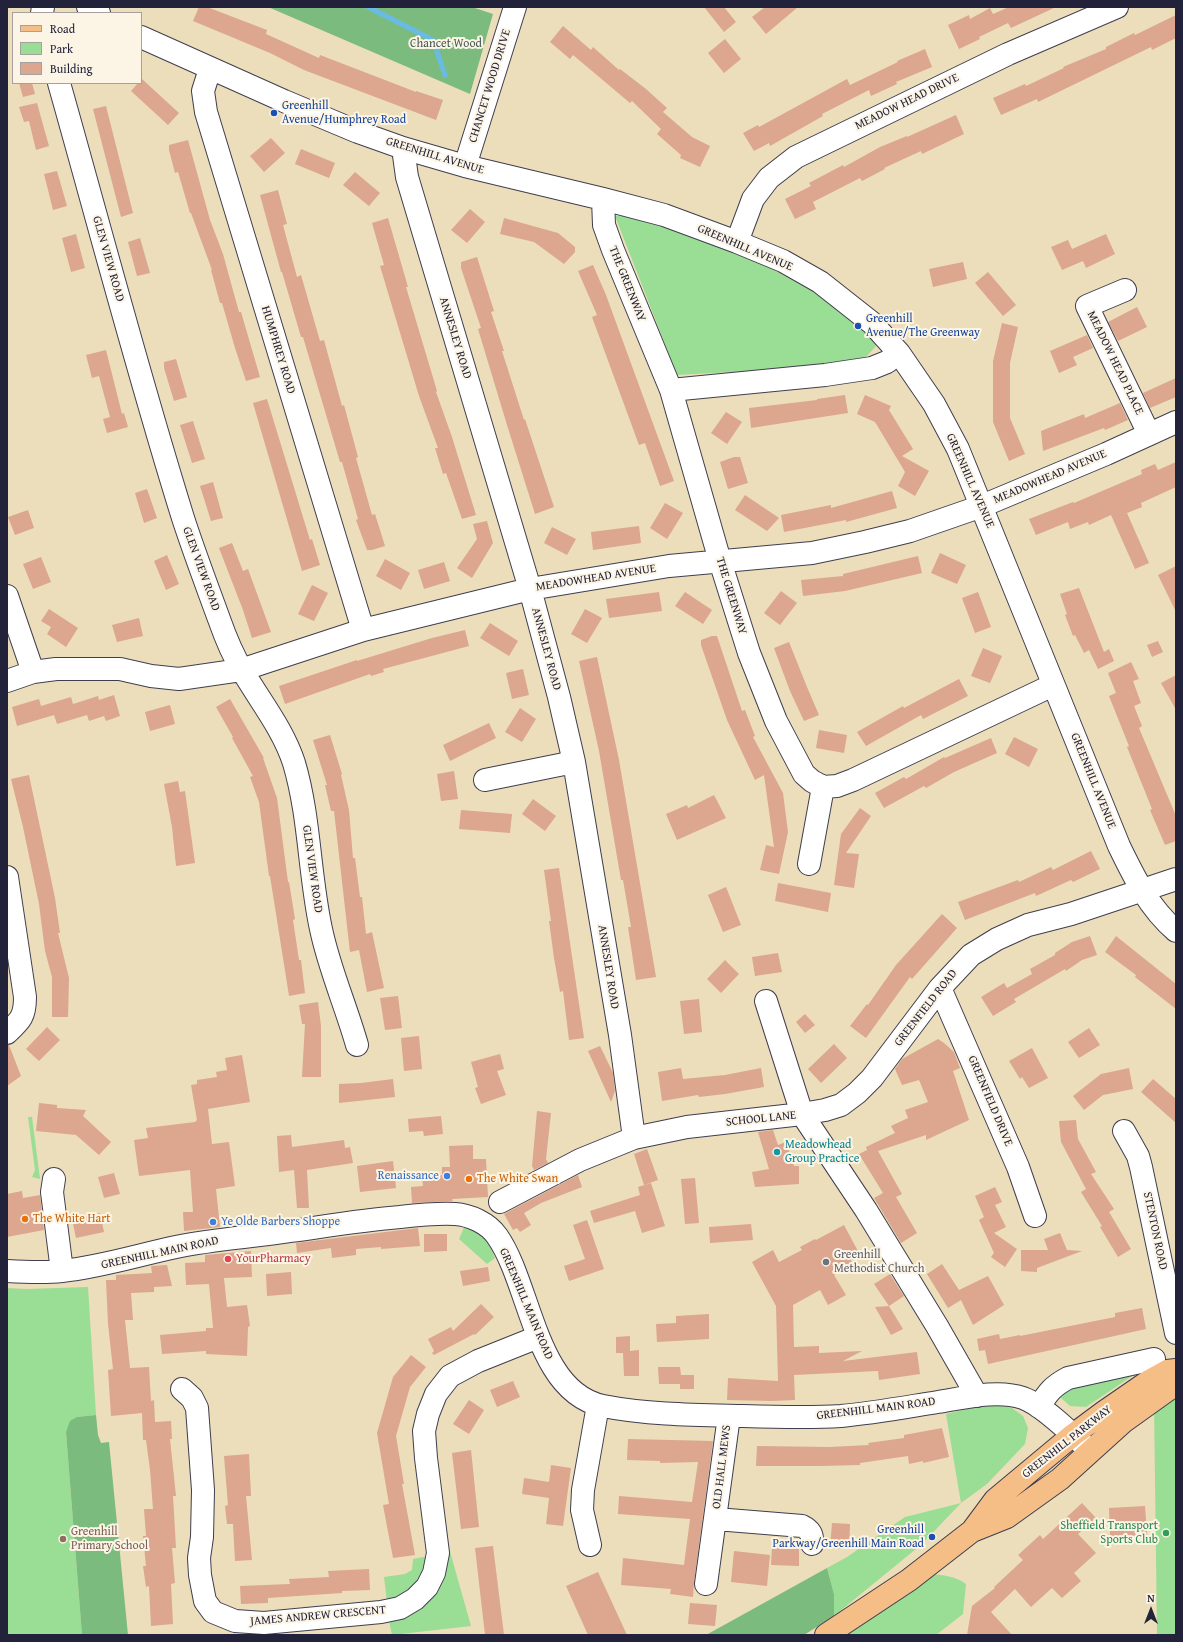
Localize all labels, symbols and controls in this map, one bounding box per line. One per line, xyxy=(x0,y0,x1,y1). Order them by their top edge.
legend xyxy=(12,12,142,84)
text: Road xyxy=(50,20,75,37)
street label: CHANCET WOOD DRIVE xyxy=(466,28,514,144)
park label: Chancet Wood xyxy=(410,37,482,51)
text: Park xyxy=(50,40,73,57)
text: Building xyxy=(50,60,93,77)
street label: MEADOW HEAD DRIVE xyxy=(853,71,961,133)
place label: Greenhill Avenue/Humphrey Road xyxy=(282,99,406,127)
marker: Greenhill Avenue/Humphrey Road xyxy=(269,108,279,118)
street label: GREENHILL AVENUE xyxy=(384,134,486,178)
street label: GLEN VIEW ROAD xyxy=(89,215,127,303)
street label: GREENHILL AVENUE xyxy=(695,221,795,275)
street label: THE GREENWAY xyxy=(605,244,649,324)
street label: ANNESLEY ROAD xyxy=(436,295,474,381)
street label: HUMPHREY ROAD xyxy=(258,304,298,396)
street label: MEADOW HEAD PLACE xyxy=(1084,309,1146,417)
place label: Greenhill Avenue/The Greenway xyxy=(866,312,980,340)
marker: Greenhill Avenue/The Greenway xyxy=(853,321,863,331)
street label: GREENHILL AVENUE xyxy=(943,431,997,531)
street label: MEADOWHEAD AVENUE xyxy=(991,447,1109,507)
street label: GLEN VIEW ROAD xyxy=(179,525,223,613)
street label: THE GREENWAY xyxy=(712,556,750,636)
street label: MEADOWHEAD AVENUE xyxy=(535,561,657,595)
street label: ANNESLEY ROAD xyxy=(528,606,564,692)
street label: GREENHILL AVENUE xyxy=(1067,731,1119,831)
street label: GLEN VIEW ROAD xyxy=(299,824,325,914)
street label: ANNESLEY ROAD xyxy=(594,924,622,1010)
street label: GREENFIELD ROAD xyxy=(891,967,961,1049)
street label: GREENFIELD DRIVE xyxy=(964,1053,1016,1149)
street label: SCHOOL LANE xyxy=(725,1108,797,1130)
place label: Meadowhead Group Practice xyxy=(785,1138,859,1166)
marker: Meadowhead Group Practice xyxy=(772,1147,782,1157)
place label: Renaissance xyxy=(378,1169,439,1183)
marker: Renaissance xyxy=(442,1171,452,1181)
place label: The White Swan xyxy=(477,1172,558,1186)
marker: The White Swan xyxy=(464,1174,474,1184)
street label: STENTON ROAD xyxy=(1140,1191,1170,1271)
place label: The White Hart xyxy=(33,1212,110,1226)
marker: The White Hart xyxy=(20,1214,30,1224)
place label: Ye Olde Barbers Shoppe xyxy=(221,1215,340,1229)
marker: Ye Olde Barbers Shoppe xyxy=(208,1217,218,1227)
street label: GREENHILL MAIN ROAD xyxy=(100,1234,220,1272)
street label: GREENHILL MAIN ROAD xyxy=(496,1246,556,1362)
place label: Greenhill Methodist Church xyxy=(834,1248,924,1276)
place label: YourPharmacy xyxy=(236,1252,311,1266)
marker: YourPharmacy xyxy=(223,1254,233,1264)
marker: Greenhill Methodist Church xyxy=(821,1257,831,1267)
street label: GREENHILL MAIN ROAD xyxy=(816,1395,936,1423)
street label: GREENHILL PARKWAY xyxy=(1019,1403,1115,1481)
street label: OLD HALL MEWS xyxy=(710,1424,734,1510)
place label: Sheffield Transport Sports Club xyxy=(1060,1519,1158,1547)
place label: Greenhill Parkway/Greenhill Main Road xyxy=(772,1523,924,1551)
place label: Greenhill Primary School xyxy=(71,1525,148,1553)
marker: Sheffield Transport Sports Club xyxy=(1161,1528,1171,1538)
marker: Greenhill Parkway/Greenhill Main Road xyxy=(927,1532,937,1542)
marker: Greenhill Primary School xyxy=(58,1534,68,1544)
north arrow xyxy=(1131,1590,1171,1630)
text: N xyxy=(1147,1590,1155,1606)
street label: JAMES ANDREW CRESCENT xyxy=(250,1603,386,1629)

